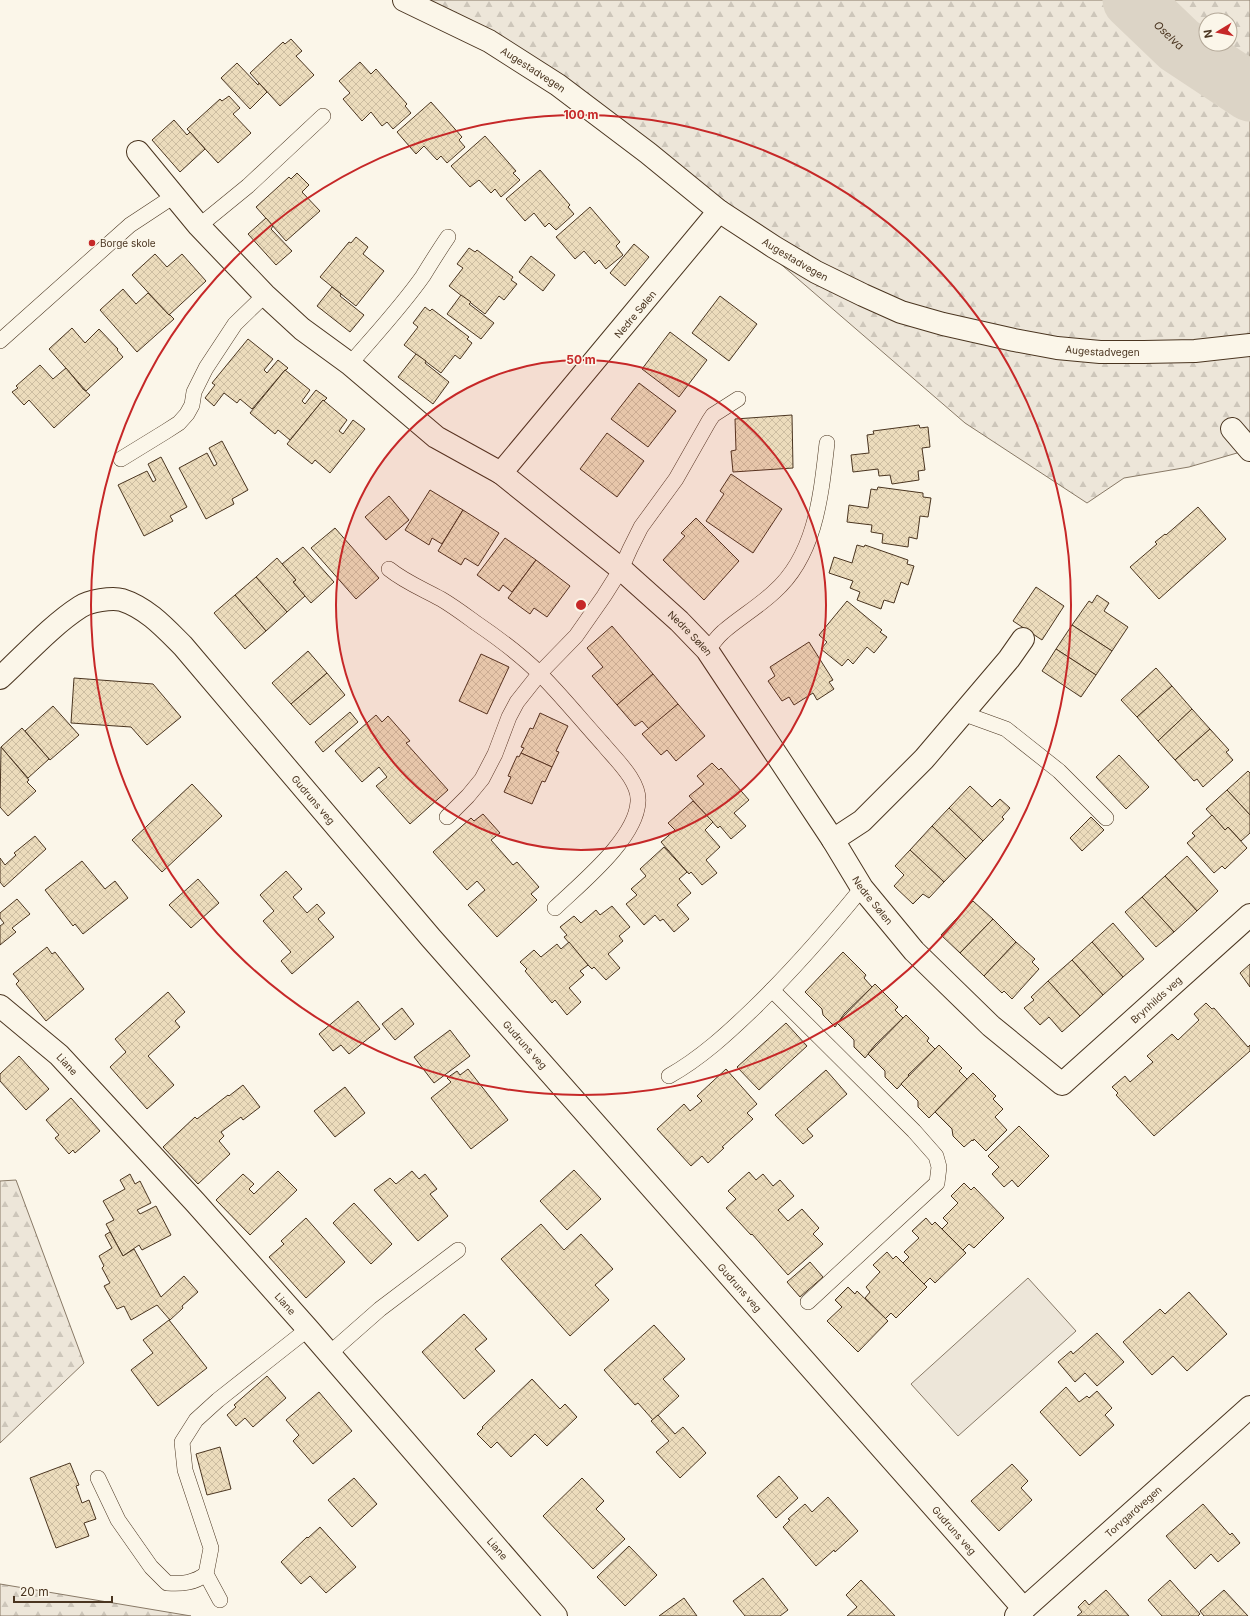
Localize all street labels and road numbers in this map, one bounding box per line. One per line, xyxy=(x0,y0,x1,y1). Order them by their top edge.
street label: Augestadvegen xyxy=(499,44,568,95)
street label: Augestadvegen xyxy=(760,235,830,283)
street label: Nedre Sølen xyxy=(612,288,658,340)
street label: Augestadvegen xyxy=(1065,343,1140,358)
street label: Nedre Sølen xyxy=(666,608,715,658)
street label: Gudruns veg xyxy=(289,772,338,826)
street label: Nedre Sølen xyxy=(850,874,896,927)
street label: Brynhilds veg xyxy=(1128,974,1184,1026)
street label: Gudruns veg xyxy=(501,1018,550,1071)
street label: Liane xyxy=(54,1051,81,1078)
street label: Gudruns veg xyxy=(715,1261,764,1314)
street label: Liane xyxy=(272,1290,298,1317)
street label: Torvgardvegen xyxy=(1102,1483,1164,1540)
street label: Gudruns veg xyxy=(930,1503,979,1557)
street label: Liane xyxy=(485,1535,511,1562)

